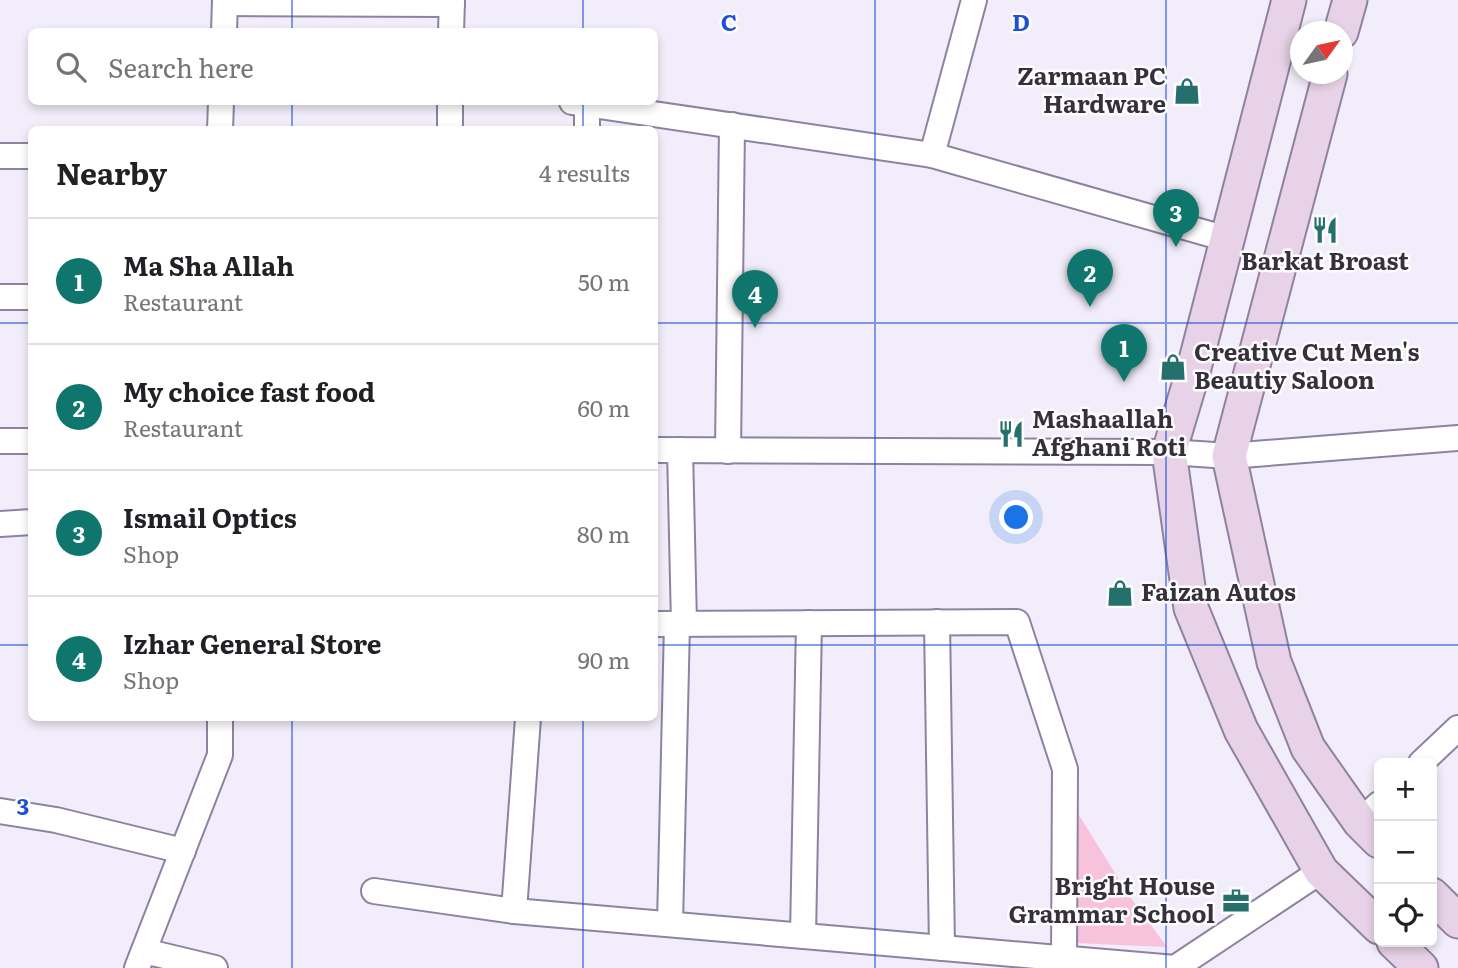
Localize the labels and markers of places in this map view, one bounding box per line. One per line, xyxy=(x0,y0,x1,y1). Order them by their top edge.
place label: Zarmaan PC Hardware xyxy=(1017,57,1166,120)
shop icon: Zarmaan PC Hardware xyxy=(1172,76,1202,106)
pin: 3 xyxy=(1153,189,1199,247)
restaurant icon: Barkat Broast xyxy=(1310,215,1340,245)
place label: Barkat Broast xyxy=(1241,242,1409,277)
pin: 2 xyxy=(1067,249,1113,307)
pin: 4 xyxy=(732,270,778,328)
pin: 1 xyxy=(1101,324,1147,382)
place label: Creative Cut Men's Beautiy Saloon xyxy=(1194,333,1419,396)
shop icon: Creative Cut Men's Beautiy Saloon xyxy=(1158,352,1188,382)
place label: Mashaallah Afghani Roti xyxy=(1032,400,1187,463)
restaurant icon: Mashaallah Afghani Roti xyxy=(996,419,1026,449)
place label: Faizan Autos xyxy=(1141,573,1296,608)
shop icon: Faizan Autos xyxy=(1105,578,1135,608)
place label: Bright House Grammar School xyxy=(1008,867,1215,930)
office icon: Bright House Grammar School xyxy=(1221,886,1251,916)

